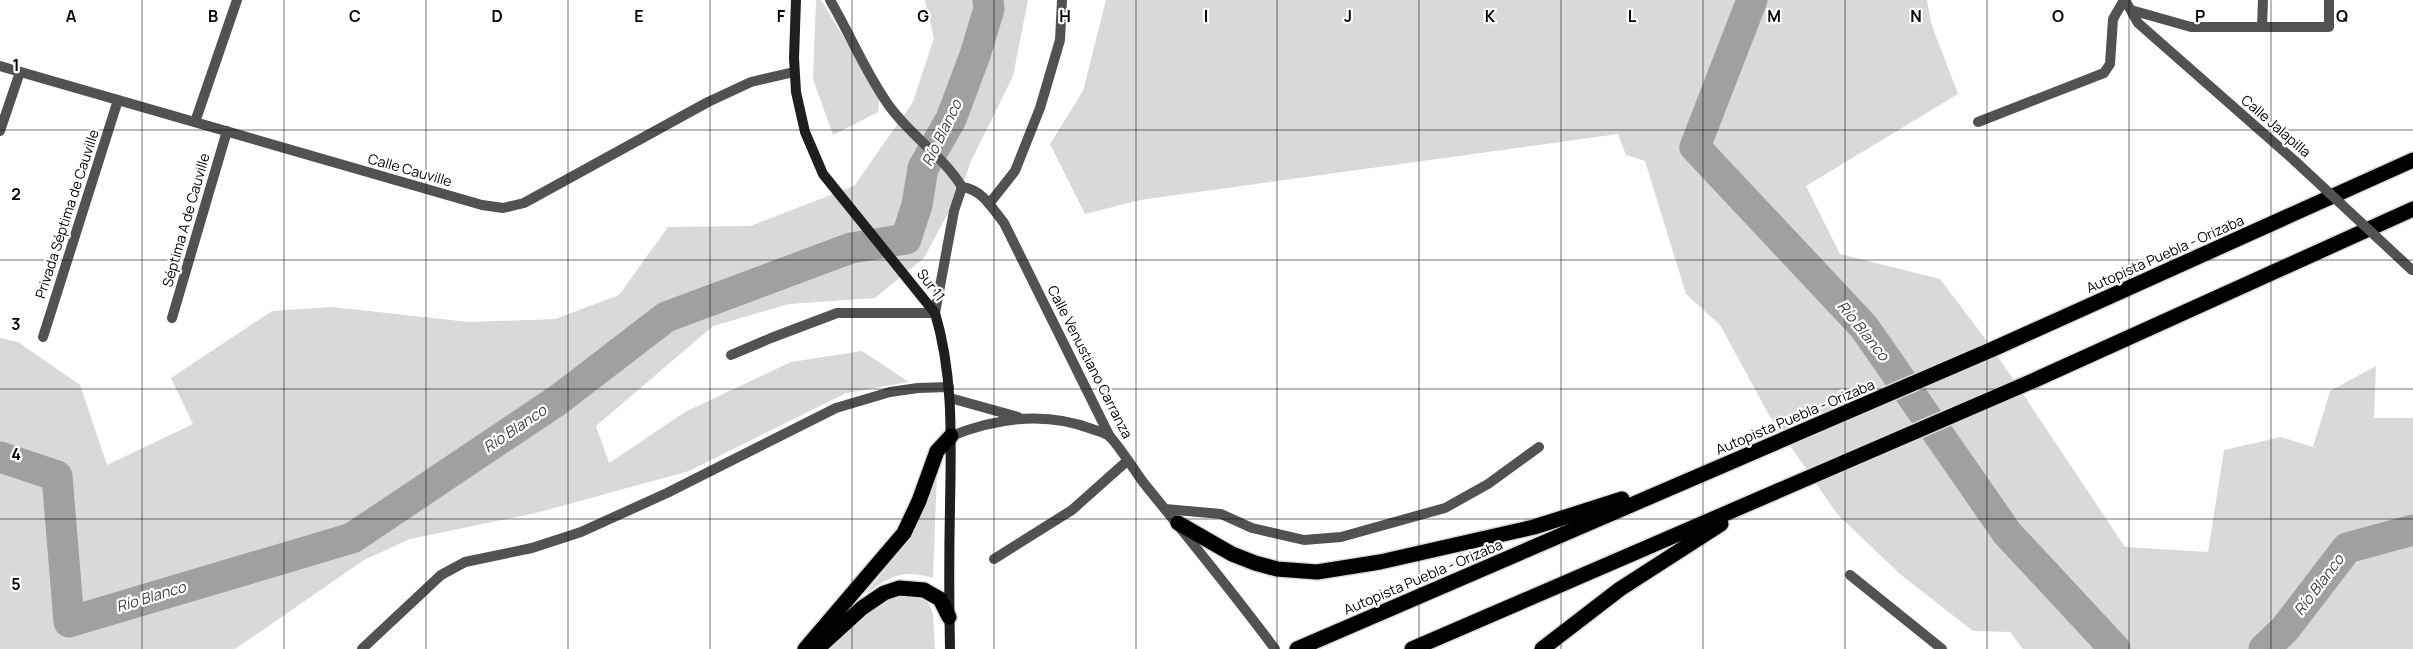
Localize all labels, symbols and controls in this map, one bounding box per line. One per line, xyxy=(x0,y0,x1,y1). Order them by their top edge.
text: A xyxy=(66,5,77,27)
text: B xyxy=(208,5,218,27)
text: C xyxy=(349,5,361,27)
text: D xyxy=(491,5,503,27)
text: E xyxy=(634,5,644,27)
text: F xyxy=(777,5,786,27)
text: G xyxy=(917,5,929,27)
text: H xyxy=(1059,5,1071,27)
text: I xyxy=(1204,5,1208,27)
text: J xyxy=(1344,5,1352,27)
text: K xyxy=(1485,5,1496,27)
text: L xyxy=(1628,5,1637,27)
text: M xyxy=(1767,5,1781,27)
text: N xyxy=(1910,5,1922,27)
text: O xyxy=(2052,5,2064,27)
text: P xyxy=(2195,5,2205,27)
text: Q xyxy=(2336,5,2348,27)
text: 1 xyxy=(12,54,20,76)
street label: Calle Jalapilla xyxy=(2237,90,2315,161)
water label: Río Blanco xyxy=(916,95,967,170)
street label: Privada Séptima de Cauville xyxy=(30,127,103,301)
street label: Calle Cauville xyxy=(366,148,454,191)
street label: Séptima A de Cauville xyxy=(157,151,214,289)
text: 2 xyxy=(11,183,21,205)
street label: Autopista Puebla - Orizaba xyxy=(2083,210,2247,297)
street label: Sur 11 xyxy=(913,265,950,305)
street label: Calle Venustiano Carranza xyxy=(1044,282,1137,442)
water label: Río Blanco xyxy=(1833,296,1895,366)
text: 3 xyxy=(11,313,21,335)
street label: Autopista Puebla - Orizaba xyxy=(1712,374,1877,459)
water label: Río Blanco xyxy=(479,399,551,457)
text: 4 xyxy=(11,443,21,465)
street label: Autopista Puebla - Orizaba xyxy=(1340,534,1505,619)
water label: Río Blanco xyxy=(2289,549,2349,620)
text: 5 xyxy=(11,573,21,595)
water label: Río Blanco xyxy=(114,576,189,617)

